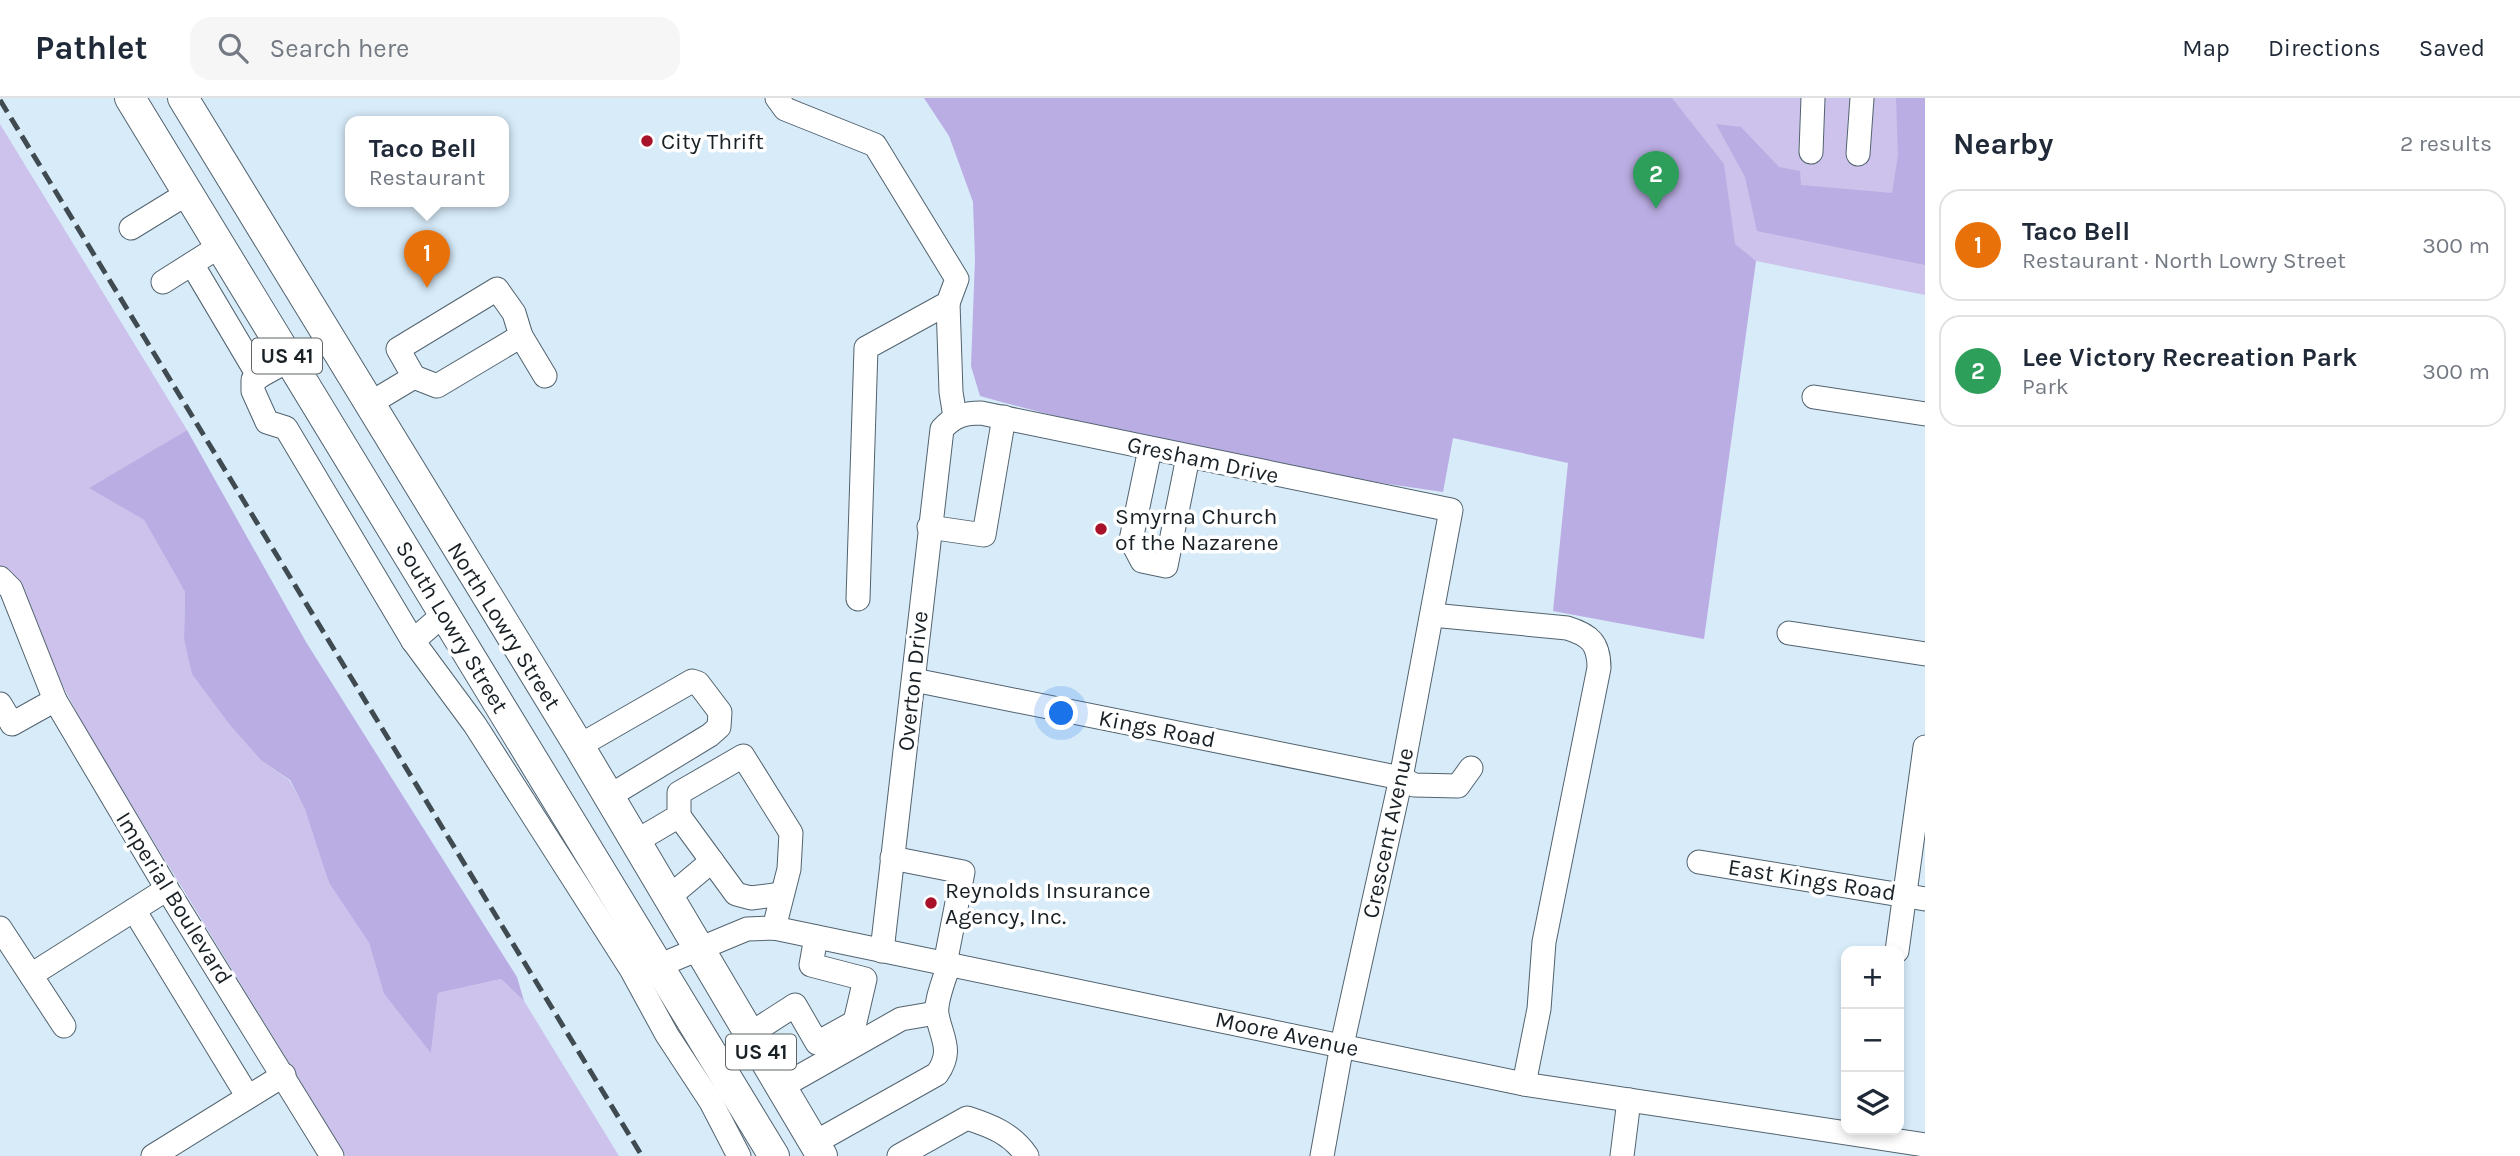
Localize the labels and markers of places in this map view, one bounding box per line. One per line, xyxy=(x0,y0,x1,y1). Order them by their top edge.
place label: City Thrift xyxy=(661,128,764,155)
marker: City Thrift xyxy=(639,133,655,149)
pin: 2 xyxy=(1633,151,1679,209)
pin: 1 xyxy=(404,230,450,288)
place label: Smyrna Church of the Nazarene xyxy=(1115,503,1279,556)
marker: Smyrna Church of the Nazarene xyxy=(1093,521,1109,537)
place label: Reynolds Insurance Agency, Inc. xyxy=(945,877,1151,930)
marker: Reynolds Insurance Agency, Inc. xyxy=(923,895,939,911)

